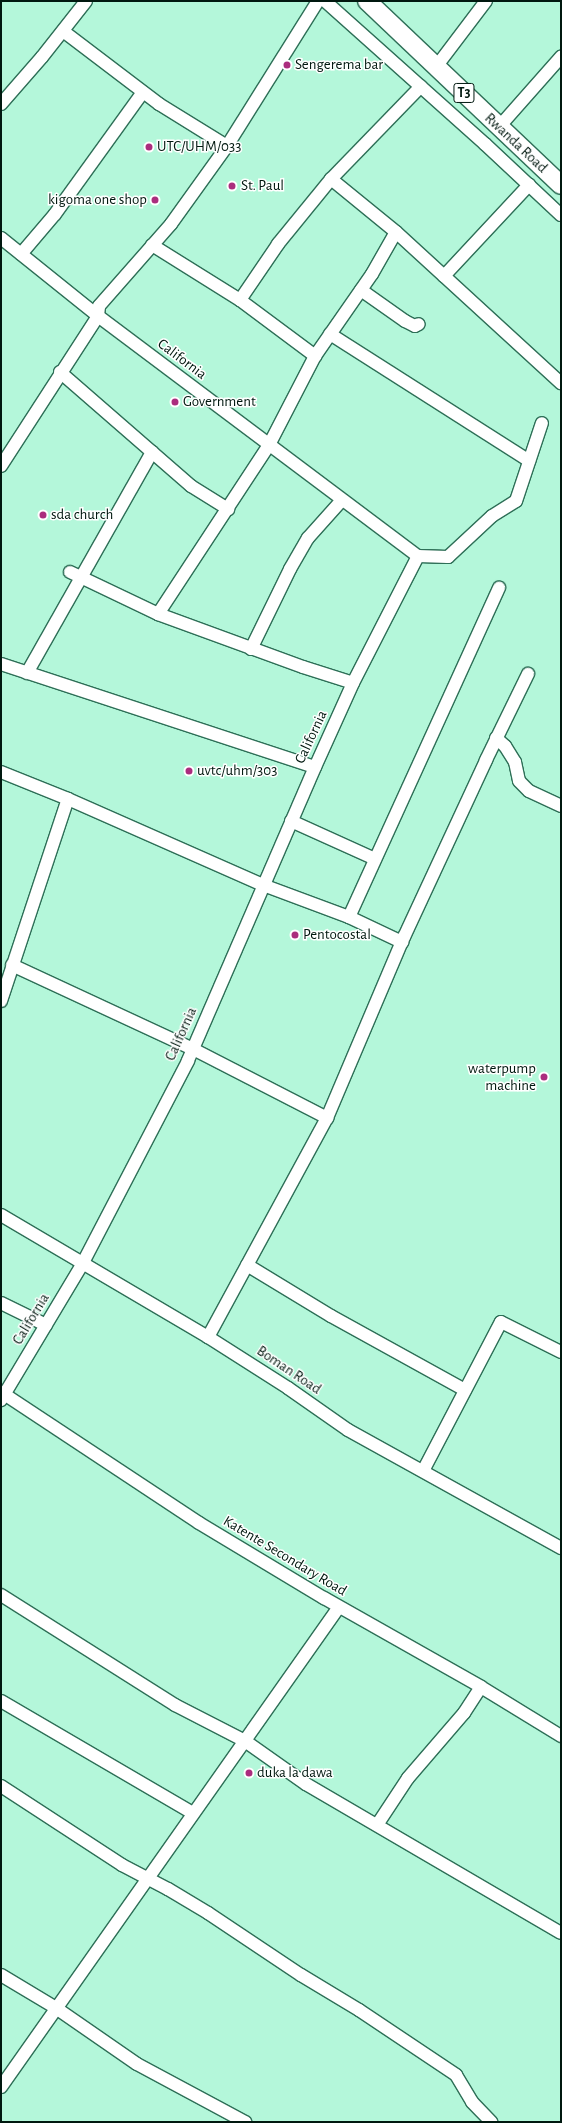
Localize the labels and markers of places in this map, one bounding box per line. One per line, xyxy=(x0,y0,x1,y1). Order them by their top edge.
place label: Sengerema bar xyxy=(295,56,383,74)
marker: Sengerema bar xyxy=(282,60,292,70)
place label: UTC/UHM/033 xyxy=(157,138,241,156)
marker: UTC/UHM/033 xyxy=(144,142,154,152)
place label: St. Paul xyxy=(241,177,284,195)
marker: St. Paul xyxy=(226,180,238,192)
place label: kigoma one shop xyxy=(48,191,147,209)
marker: kigoma one shop xyxy=(150,195,160,205)
place label: Government xyxy=(183,393,256,411)
marker: Government xyxy=(170,397,180,407)
place label: sda church xyxy=(51,506,113,524)
marker: sda church xyxy=(38,510,48,520)
place label: uvtc/uhm/303 xyxy=(197,762,277,780)
marker: uvtc/uhm/303 xyxy=(184,766,194,776)
place label: Pentocostal xyxy=(303,926,371,944)
marker: Pentocostal xyxy=(290,930,300,940)
place label: waterpump machine xyxy=(468,1059,536,1094)
marker: waterpump machine xyxy=(539,1072,549,1082)
place label: duka la dawa xyxy=(257,1764,333,1782)
marker: duka la dawa xyxy=(244,1768,254,1778)

